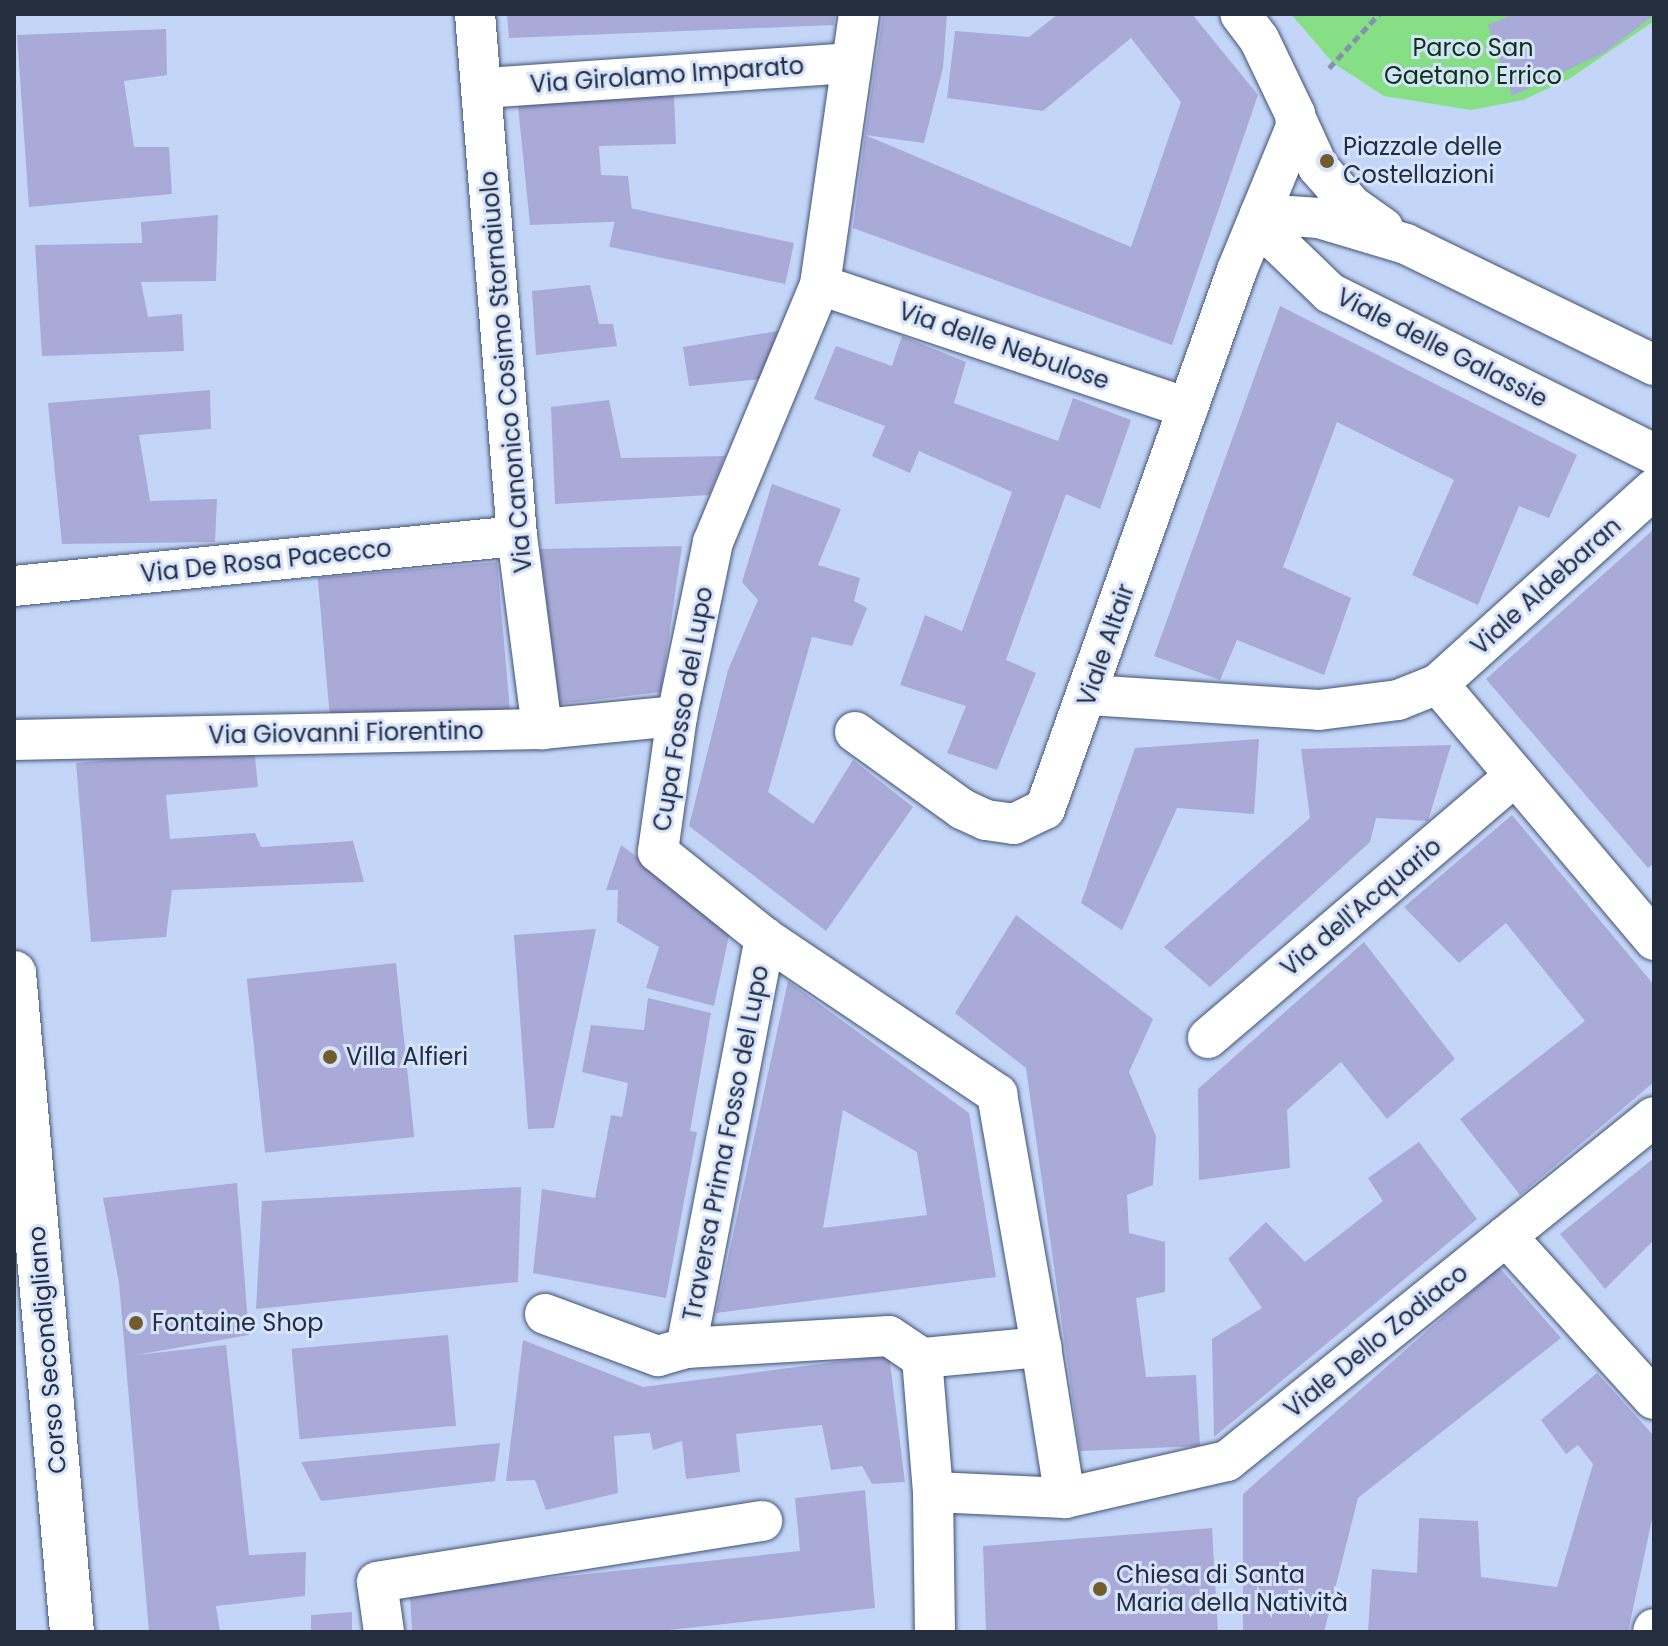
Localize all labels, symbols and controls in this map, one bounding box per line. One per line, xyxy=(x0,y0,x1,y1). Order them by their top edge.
park label: Parco San Gaetano Errico xyxy=(1384,34,1562,90)
street label: Via Girolamo Imparato xyxy=(529,51,805,99)
place label: Piazzale delle Costellazioni xyxy=(1343,133,1502,189)
marker: Piazzale delle Costellazioni xyxy=(1318,152,1336,170)
street label: Via Canonico Cosimo Stornaiuolo xyxy=(474,170,538,574)
street label: Viale delle Galassie xyxy=(1332,282,1552,414)
street label: Via delle Nebulose xyxy=(895,296,1113,396)
street label: Viale Aldebaran xyxy=(1465,511,1627,661)
street label: Via De Rosa Pacecco xyxy=(139,533,393,589)
street label: Viale Altair xyxy=(1072,580,1140,710)
street label: Cupa Fosso del Lupo xyxy=(647,585,719,833)
street label: Via Giovanni Fiorentino xyxy=(208,716,484,750)
street label: Via dell'Acquario xyxy=(1275,832,1447,982)
street label: Traversa Prima Fosso del Lupo xyxy=(677,963,775,1323)
place label: Villa Alfieri xyxy=(346,1043,468,1071)
marker: Villa Alfieri xyxy=(321,1048,339,1066)
street label: Corso Secondigliano xyxy=(22,1225,72,1475)
street label: Viale Dello Zodiaco xyxy=(1279,1258,1473,1424)
place label: Fontaine Shop xyxy=(152,1309,323,1337)
marker: Fontaine Shop xyxy=(127,1314,145,1332)
place label: Chiesa di Santa Maria della Natività xyxy=(1116,1561,1348,1617)
marker: Chiesa di Santa Maria della Natività xyxy=(1091,1580,1109,1598)

